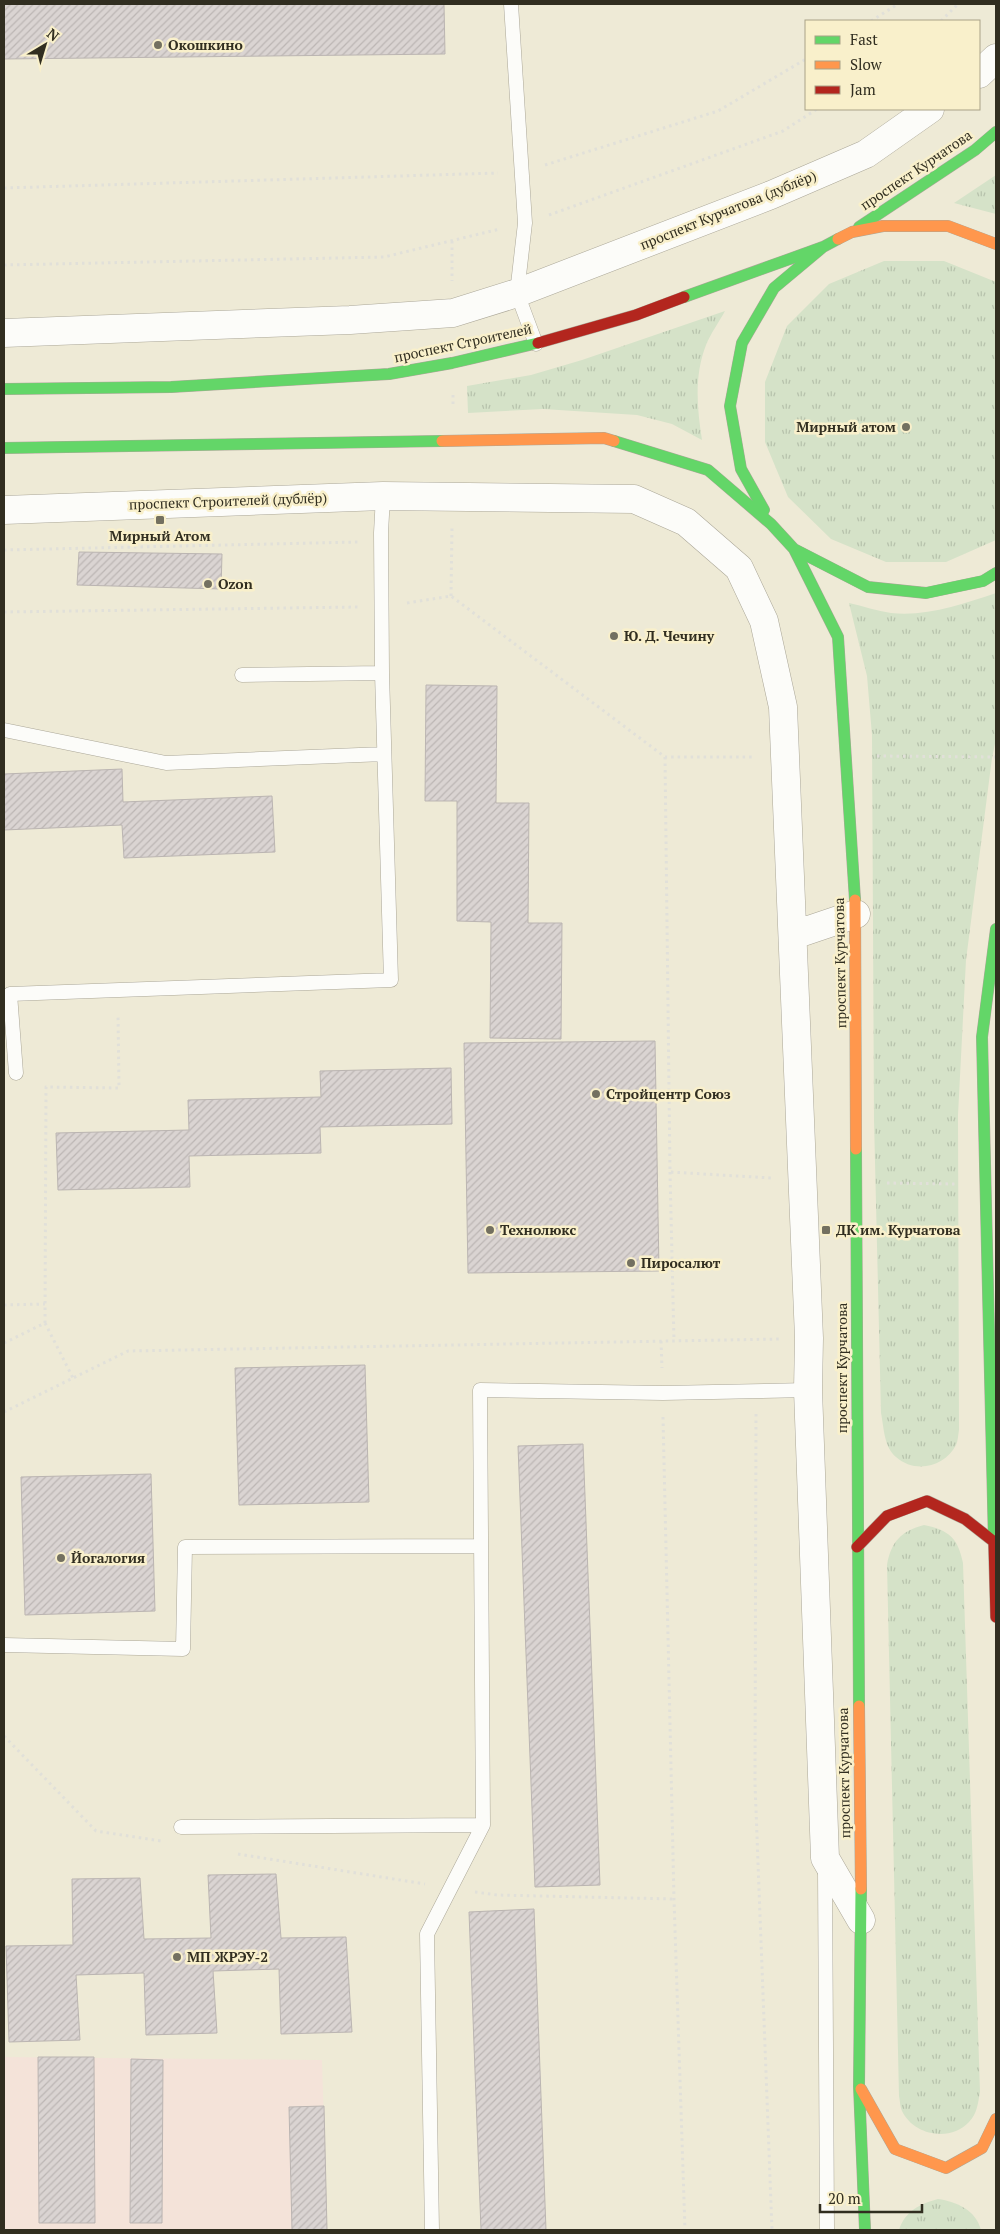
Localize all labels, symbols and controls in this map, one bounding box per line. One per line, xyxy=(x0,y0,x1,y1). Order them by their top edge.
north arrow xyxy=(20,20,70,70)
legend xyxy=(805,20,980,110)
text: N xyxy=(43,24,64,45)
text: Fast xyxy=(850,29,878,49)
place label: Окошкино xyxy=(168,35,243,54)
marker: Окошкино xyxy=(152,39,164,51)
text: Slow xyxy=(850,54,883,74)
text: Jam xyxy=(850,79,876,99)
street label: проспект Курчатова xyxy=(856,125,975,214)
street label: проспект Курчатова (дублёр) xyxy=(637,165,819,254)
street label: проспект Строителей xyxy=(392,319,534,366)
place label: Мирный атом xyxy=(796,417,896,436)
marker: Мирный атом xyxy=(900,421,912,433)
street label: проспект Строителей (дублёр) xyxy=(129,488,327,513)
marker: Мирный Атом xyxy=(154,514,166,526)
place label: Мирный Атом xyxy=(109,526,211,545)
place label: Ozon xyxy=(218,574,253,593)
marker: Ozon xyxy=(202,578,214,590)
place label: Ю. Д. Чечину xyxy=(624,626,715,645)
marker: Ю. Д. Чечину xyxy=(608,630,620,642)
street label: проспект Курчатова xyxy=(829,897,850,1029)
place label: Стройцентр Союз xyxy=(606,1084,731,1103)
marker: Стройцентр Союз xyxy=(590,1088,602,1100)
place label: Технолюкс xyxy=(500,1220,576,1239)
place label: ДК им. Курчатова xyxy=(836,1220,961,1239)
marker: Технолюкс xyxy=(484,1224,496,1236)
marker: ДК им. Курчатова xyxy=(820,1224,832,1236)
place label: Пиросалют xyxy=(641,1253,721,1272)
marker: Пиросалют xyxy=(625,1257,637,1269)
street label: проспект Курчатова xyxy=(832,1303,851,1433)
place label: Йогалогия xyxy=(71,1548,145,1567)
marker: Йогалогия xyxy=(55,1552,67,1564)
street label: проспект Курчатова xyxy=(833,1707,854,1839)
place label: МП ЖРЭУ-2 xyxy=(187,1947,268,1966)
marker: МП ЖРЭУ-2 xyxy=(171,1951,183,1963)
scale bar xyxy=(820,2182,922,2214)
text: 20 m xyxy=(828,2188,861,2208)

